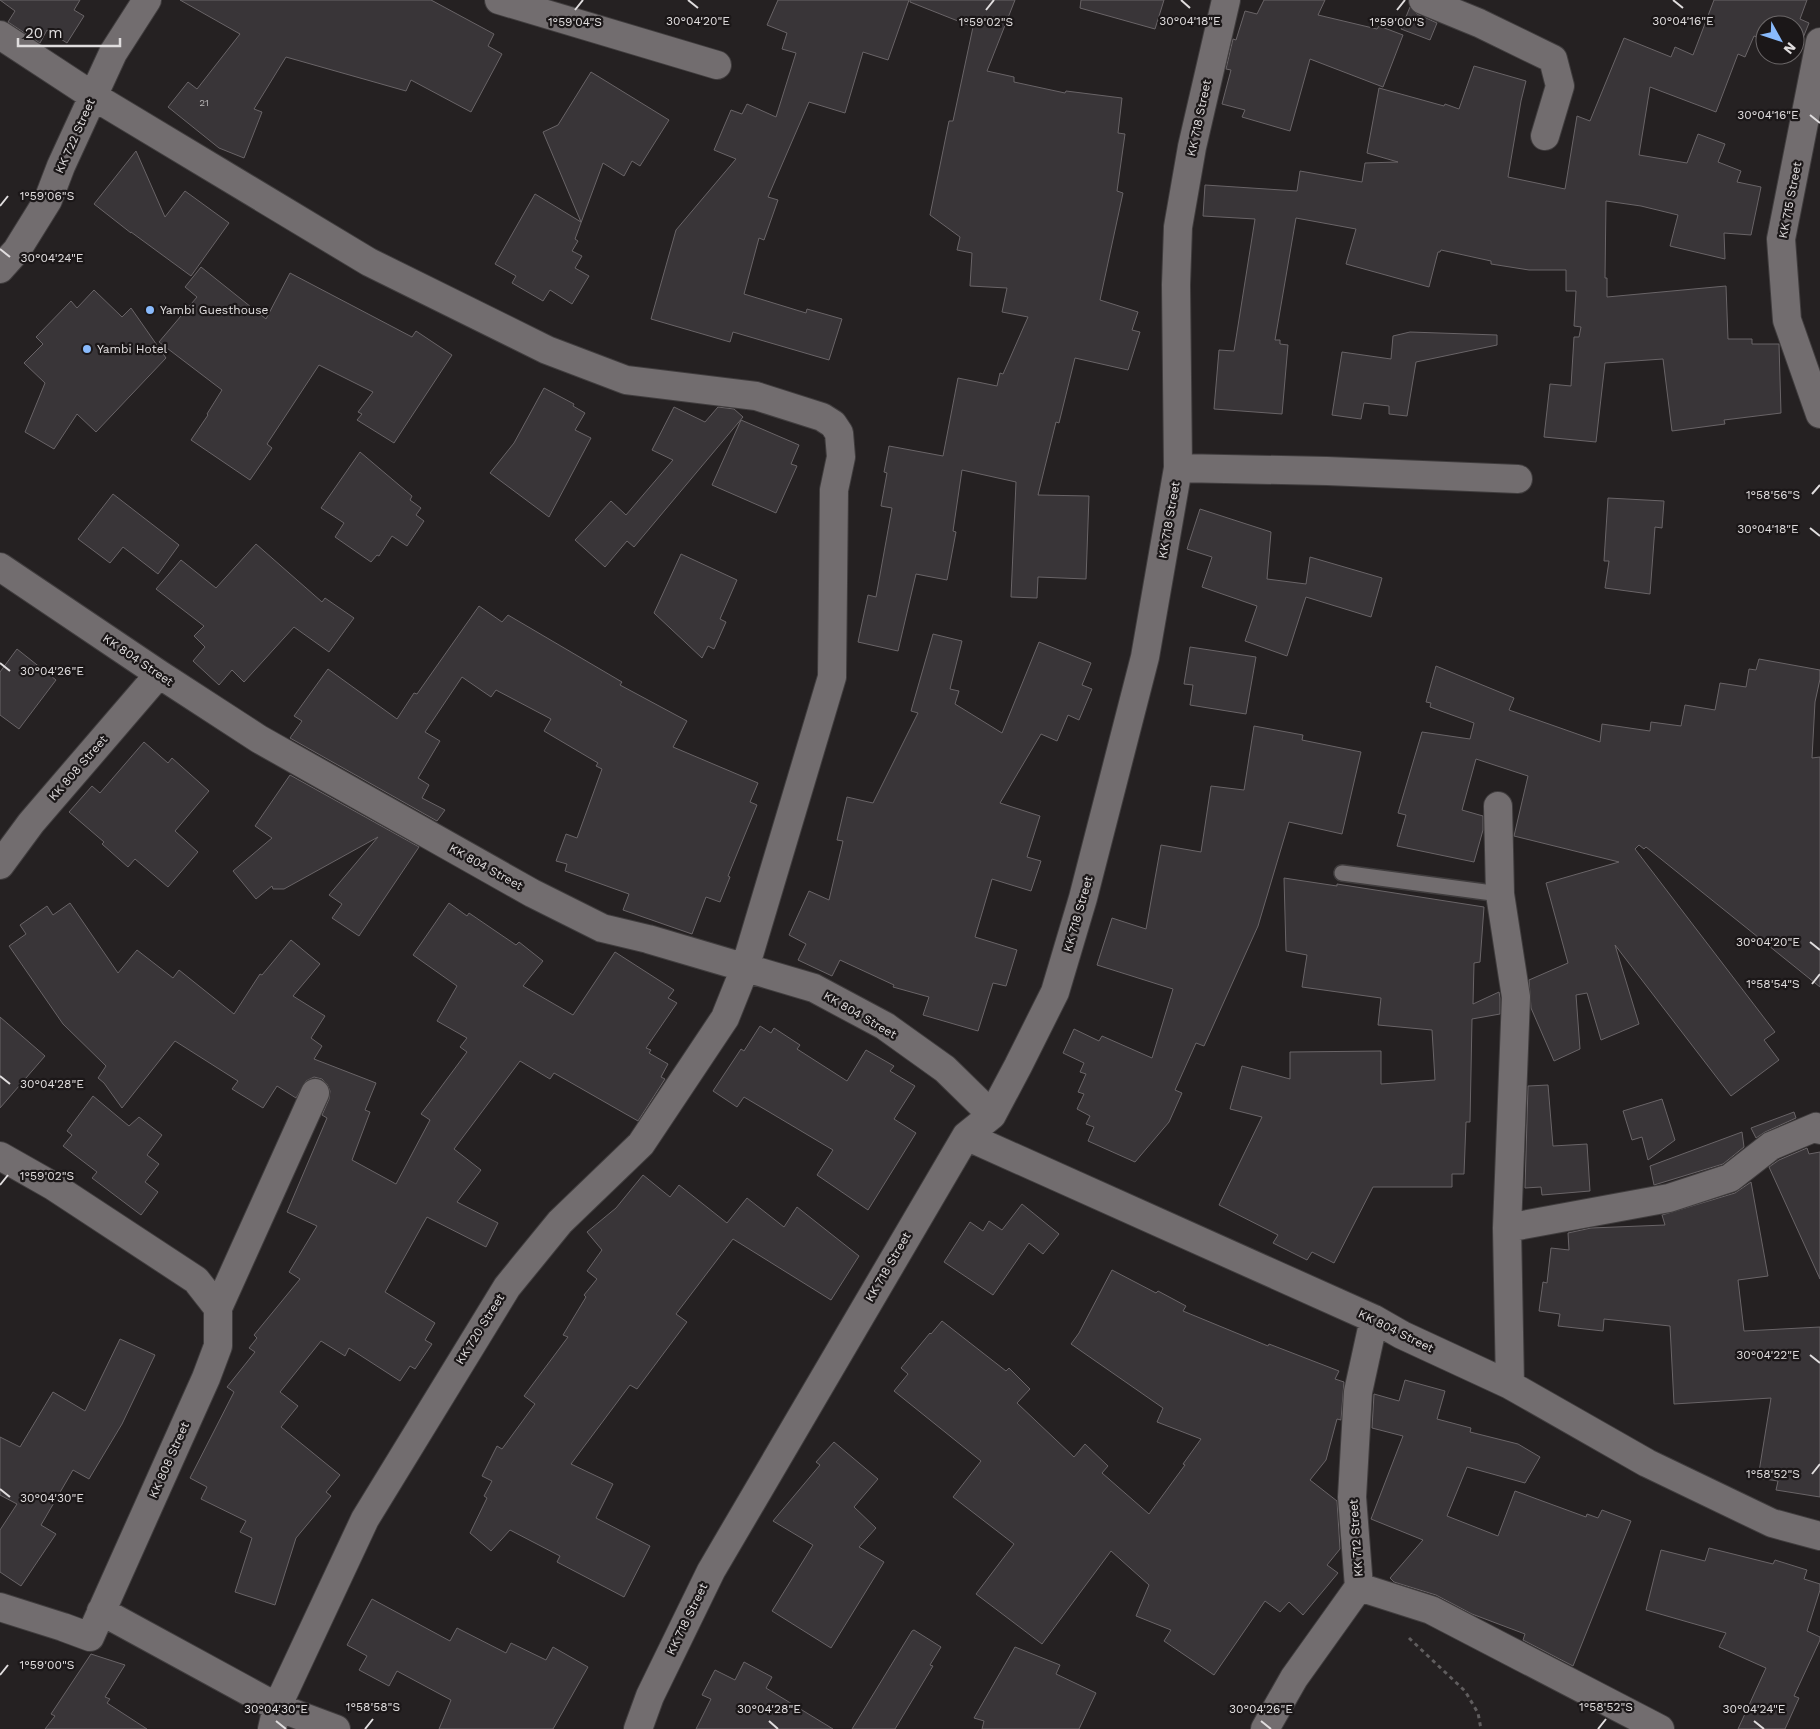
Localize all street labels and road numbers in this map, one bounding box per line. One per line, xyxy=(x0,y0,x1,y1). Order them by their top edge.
street label: KK 718 Street xyxy=(1184,78,1214,158)
street label: KK 722 Street xyxy=(52,97,98,175)
street label: KK 715 Street xyxy=(1776,160,1804,240)
street label: KK 718 Street xyxy=(1155,480,1183,560)
street label: KK 804 Street xyxy=(100,631,176,689)
street label: KK 808 Street xyxy=(46,732,110,804)
street label: KK 804 Street xyxy=(447,841,525,893)
street label: KK 718 Street xyxy=(1060,874,1096,954)
street label: KK 804 Street xyxy=(821,988,899,1042)
street label: KK 718 Street xyxy=(862,1230,914,1304)
street label: KK 720 Street xyxy=(453,1291,507,1367)
street label: KK 804 Street xyxy=(1356,1307,1436,1355)
street label: KK 808 Street xyxy=(146,1420,192,1500)
street label: KK 712 Street xyxy=(1346,1499,1366,1577)
street label: KK 718 Street xyxy=(664,1581,710,1657)

